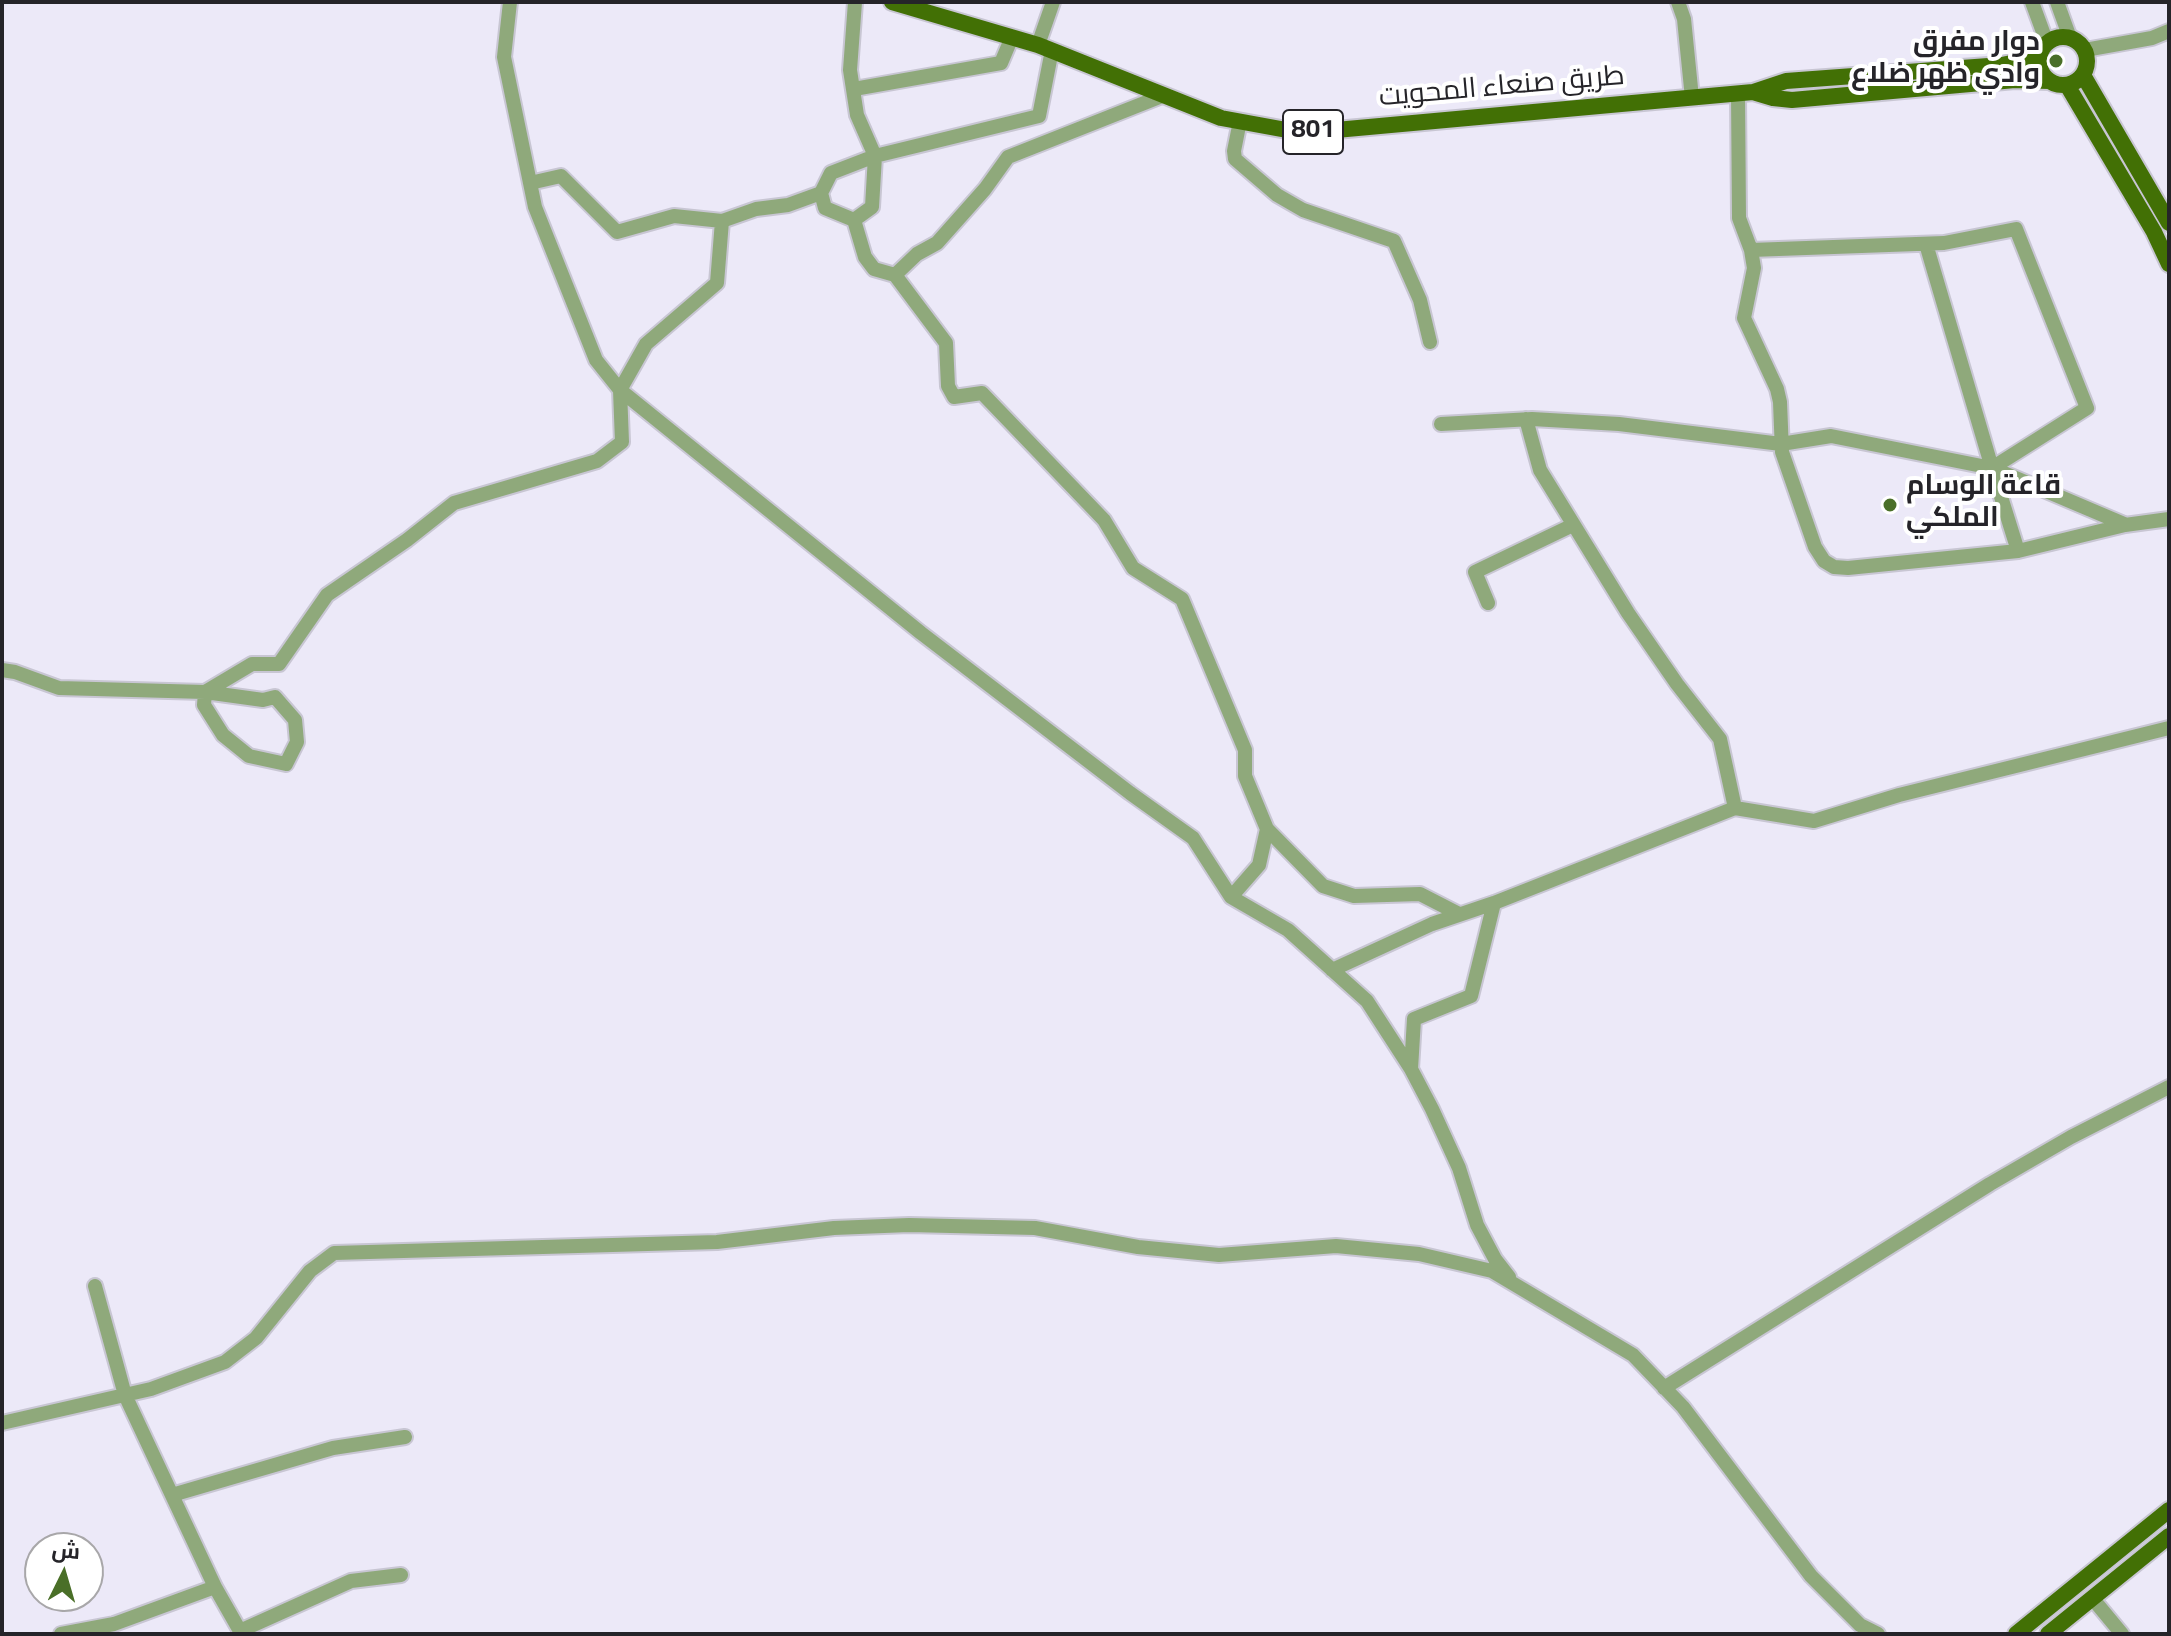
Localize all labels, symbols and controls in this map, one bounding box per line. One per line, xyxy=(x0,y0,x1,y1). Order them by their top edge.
place label: دوار مفرق وادي ظهر ضلاع xyxy=(1851,28,2040,94)
marker: دوار مفرق وادي ظهر ضلاع xyxy=(2047,52,2065,70)
street label: طريق صنعاء المحويت xyxy=(1378,62,1626,116)
road number: 801 xyxy=(1283,110,1343,154)
place label: قاعة الوسام الملكي xyxy=(1906,472,2061,538)
marker: قاعة الوسام الملكي xyxy=(1881,496,1899,514)
text: ش xyxy=(50,1528,82,1572)
north arrow xyxy=(24,1532,104,1612)

